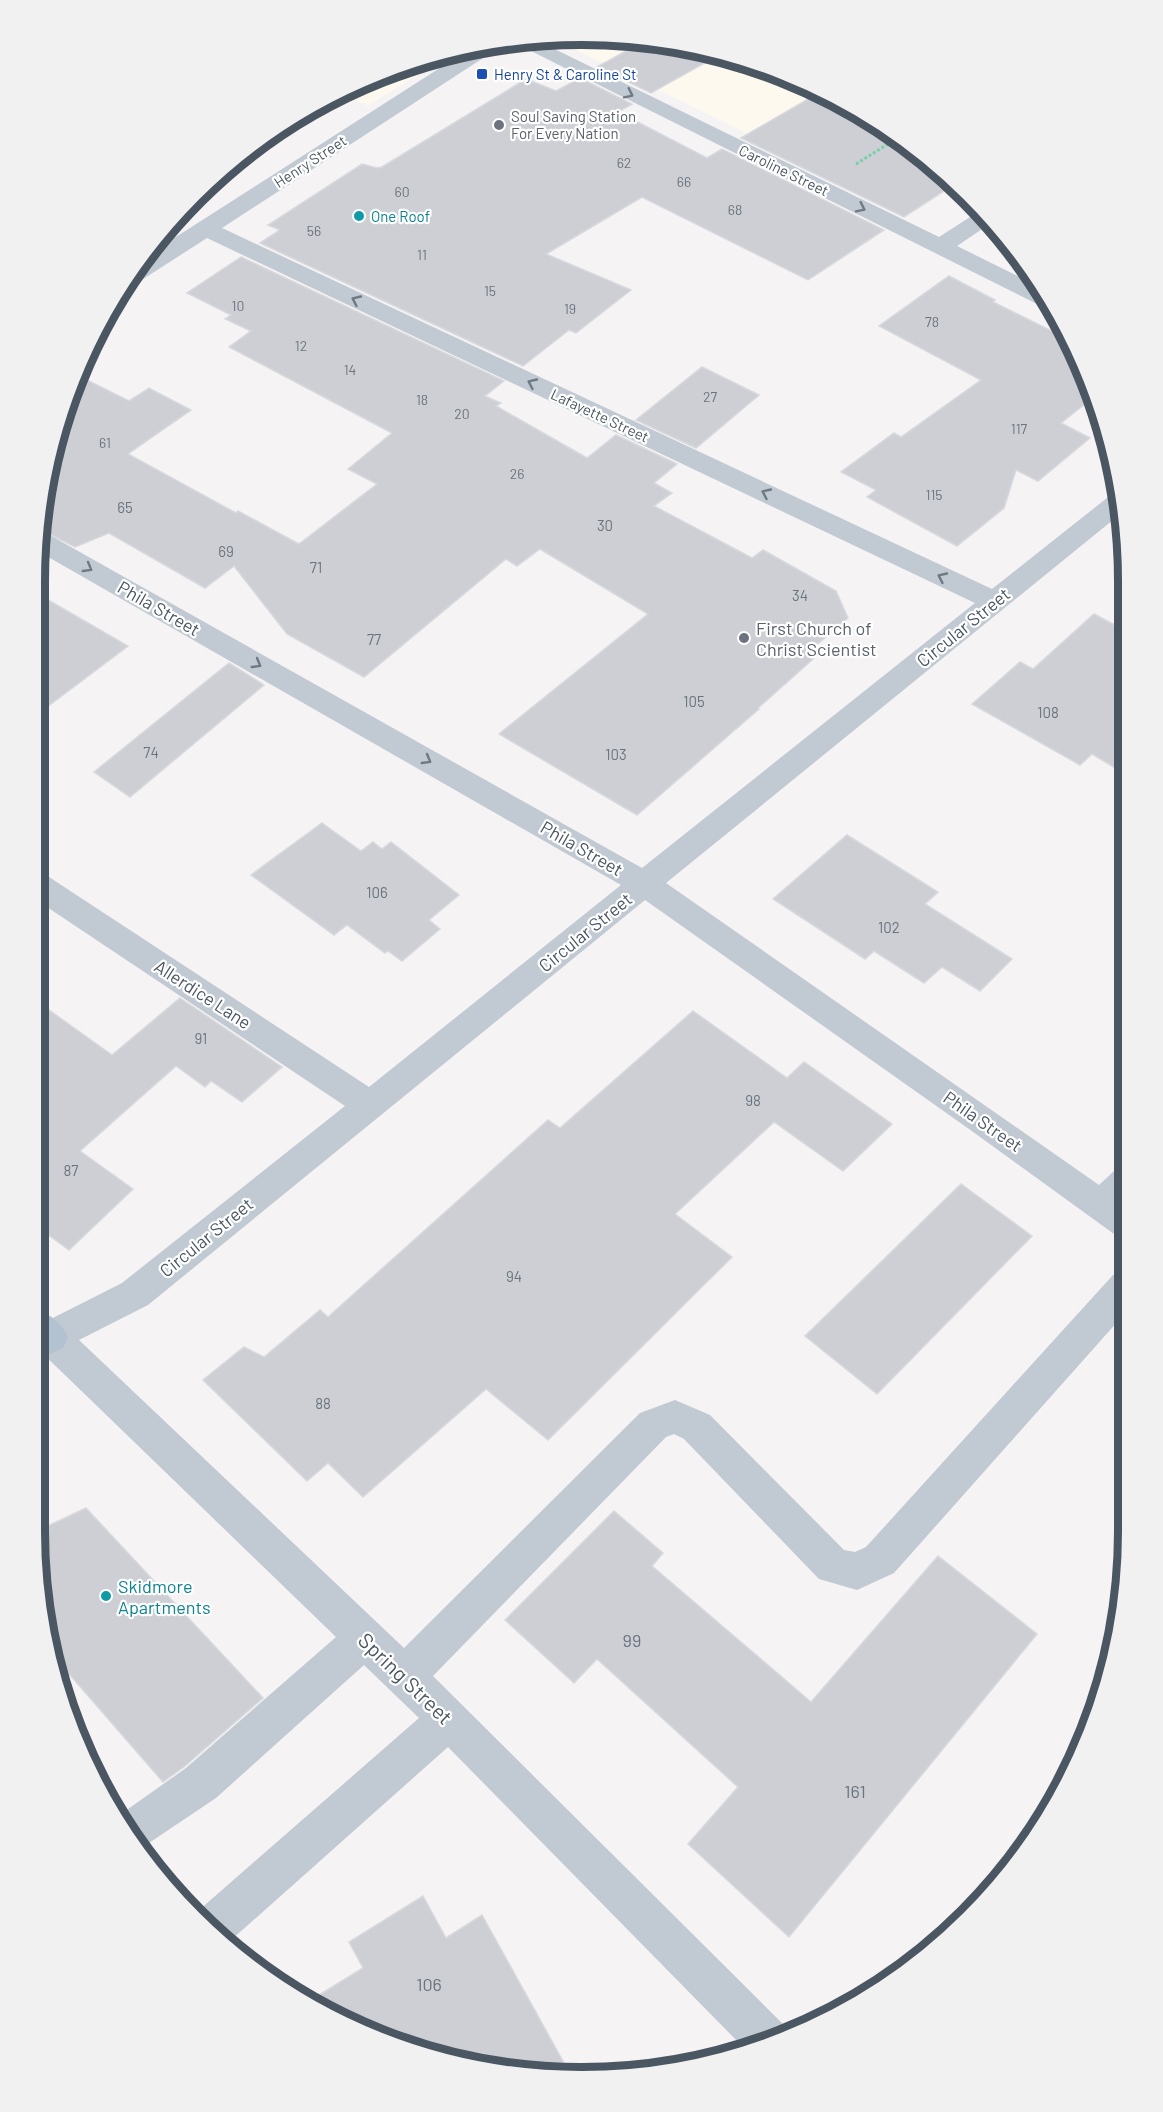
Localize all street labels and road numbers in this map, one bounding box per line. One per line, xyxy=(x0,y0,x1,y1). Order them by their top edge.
street label: Henry Street xyxy=(270,131,350,191)
street label: Caroline Street xyxy=(736,141,832,199)
street label: Lafayette Street xyxy=(548,384,652,446)
street label: Phila Street xyxy=(114,576,204,640)
street label: Circular Street xyxy=(912,583,1014,671)
street label: Phila Street xyxy=(537,816,627,880)
street label: Circular Street xyxy=(534,888,636,976)
street label: Allerdice Lane xyxy=(151,955,255,1033)
street label: Phila Street xyxy=(939,1086,1027,1156)
street label: Circular Street xyxy=(155,1193,257,1281)
street label: Spring Street xyxy=(354,1627,458,1729)

